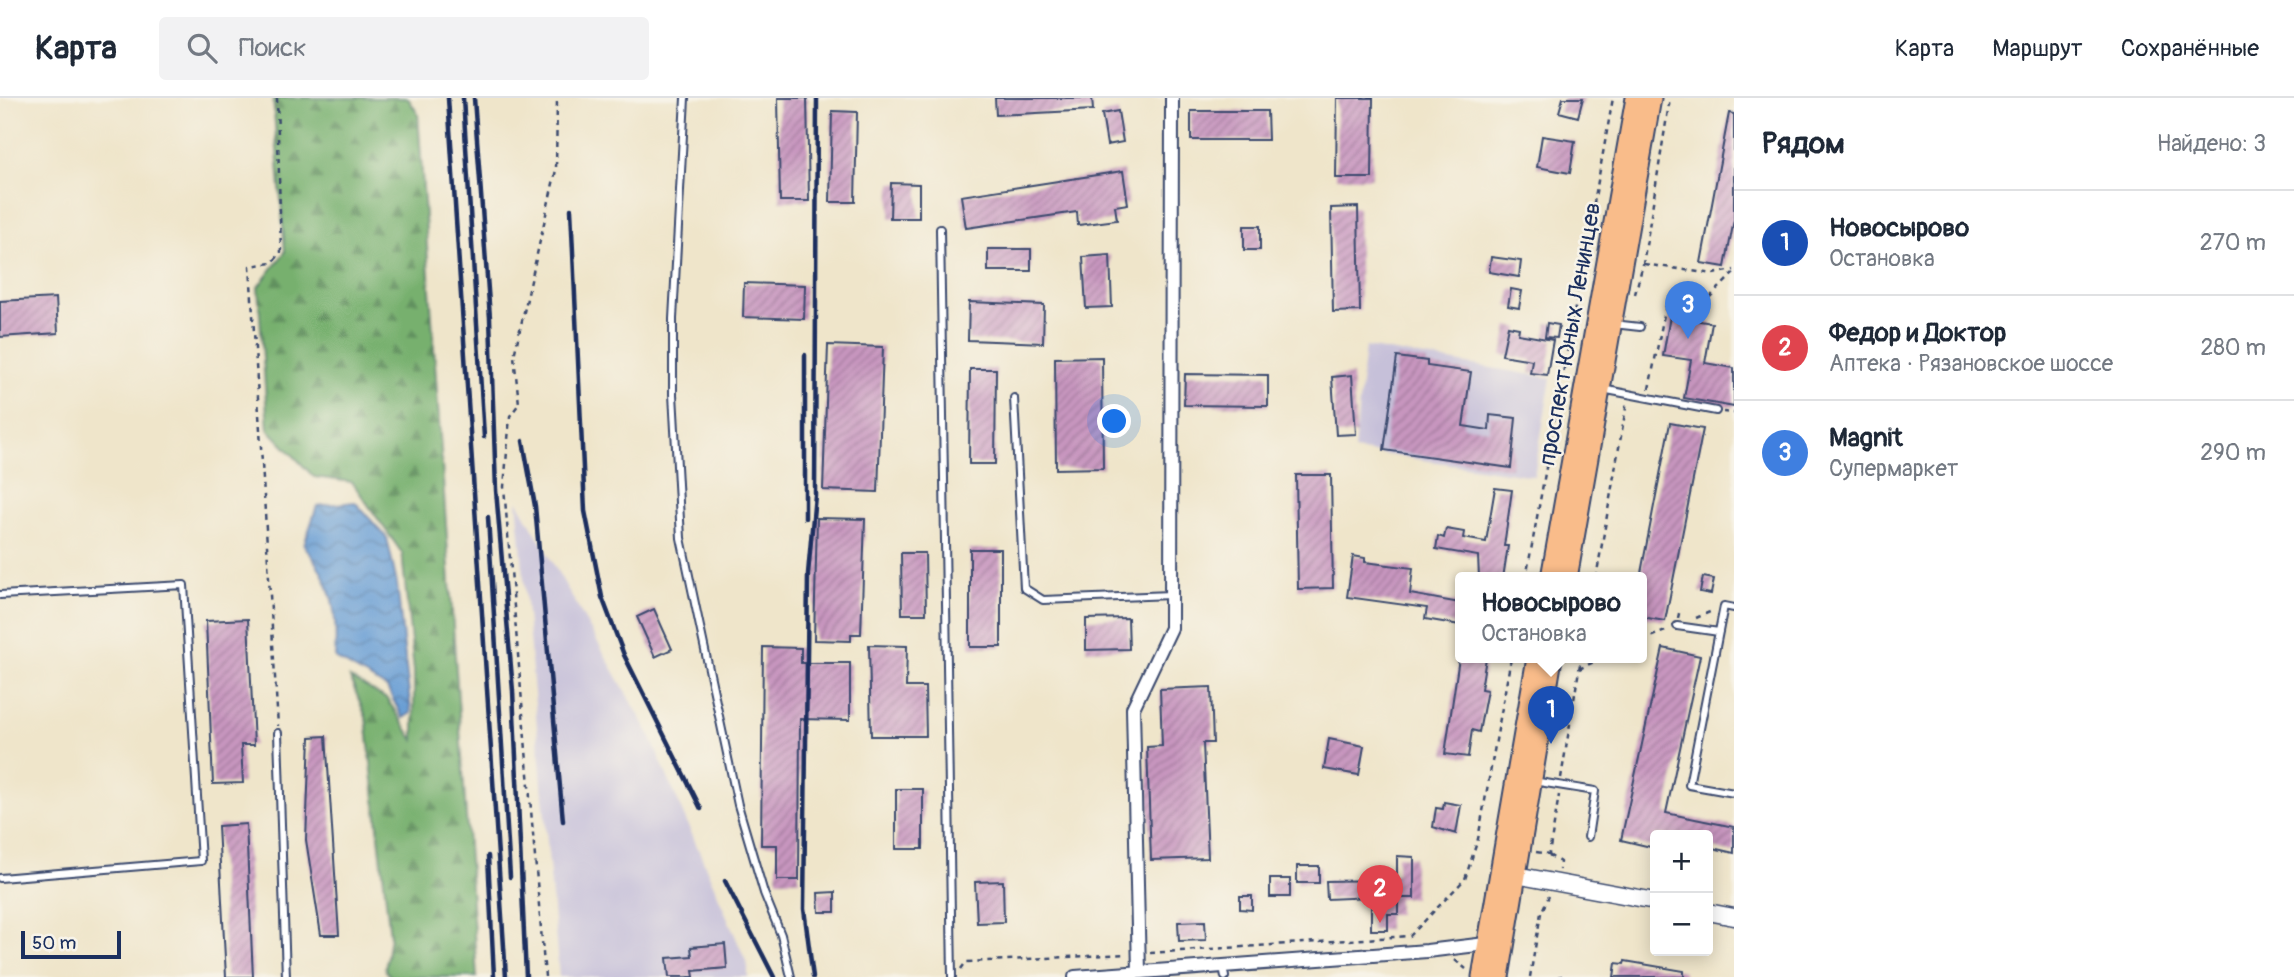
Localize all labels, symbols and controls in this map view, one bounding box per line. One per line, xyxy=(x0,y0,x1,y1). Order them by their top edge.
search box xyxy=(159,17,649,80)
text: Карта xyxy=(35,28,117,69)
icon: search xyxy=(183,29,221,67)
text: Поиск xyxy=(239,32,307,64)
text: Карта xyxy=(1895,34,1954,63)
text: Маршрут xyxy=(1992,34,2083,63)
text: Сохранённые xyxy=(2121,34,2259,63)
text: Рядом xyxy=(1762,125,1845,162)
text: Найдено: 3 xyxy=(2157,129,2266,158)
street label: проспект Юных Ленинцев xyxy=(1533,200,1607,468)
text: Новосырово xyxy=(1829,212,1969,244)
text: 1 xyxy=(1781,228,1790,257)
text: 270 m xyxy=(2200,228,2266,257)
text: Остановка xyxy=(1829,244,1935,273)
pin: 3 xyxy=(1665,281,1711,339)
text: Федор и Доктор xyxy=(1829,317,2006,349)
text: 2 xyxy=(1779,333,1791,362)
text: 280 m xyxy=(2200,333,2266,362)
text: Аптека · Рязановское шоссе xyxy=(1829,349,2113,378)
your location xyxy=(1097,404,1131,438)
text: Magnit xyxy=(1829,422,1903,454)
text: 3 xyxy=(1779,438,1791,467)
text: 290 m xyxy=(2200,438,2266,467)
text: Супермаркет xyxy=(1829,454,1958,483)
popup xyxy=(1455,572,1647,663)
text: Новосырово xyxy=(1481,587,1621,619)
text: Остановка xyxy=(1481,619,1587,648)
pin: 1 xyxy=(1528,686,1574,744)
map controls xyxy=(1650,830,1713,956)
button: + xyxy=(1650,830,1713,893)
pin: 2 xyxy=(1357,865,1403,923)
button: − xyxy=(1650,893,1713,956)
scale bar xyxy=(21,928,121,960)
text: 50 m xyxy=(32,931,76,955)

